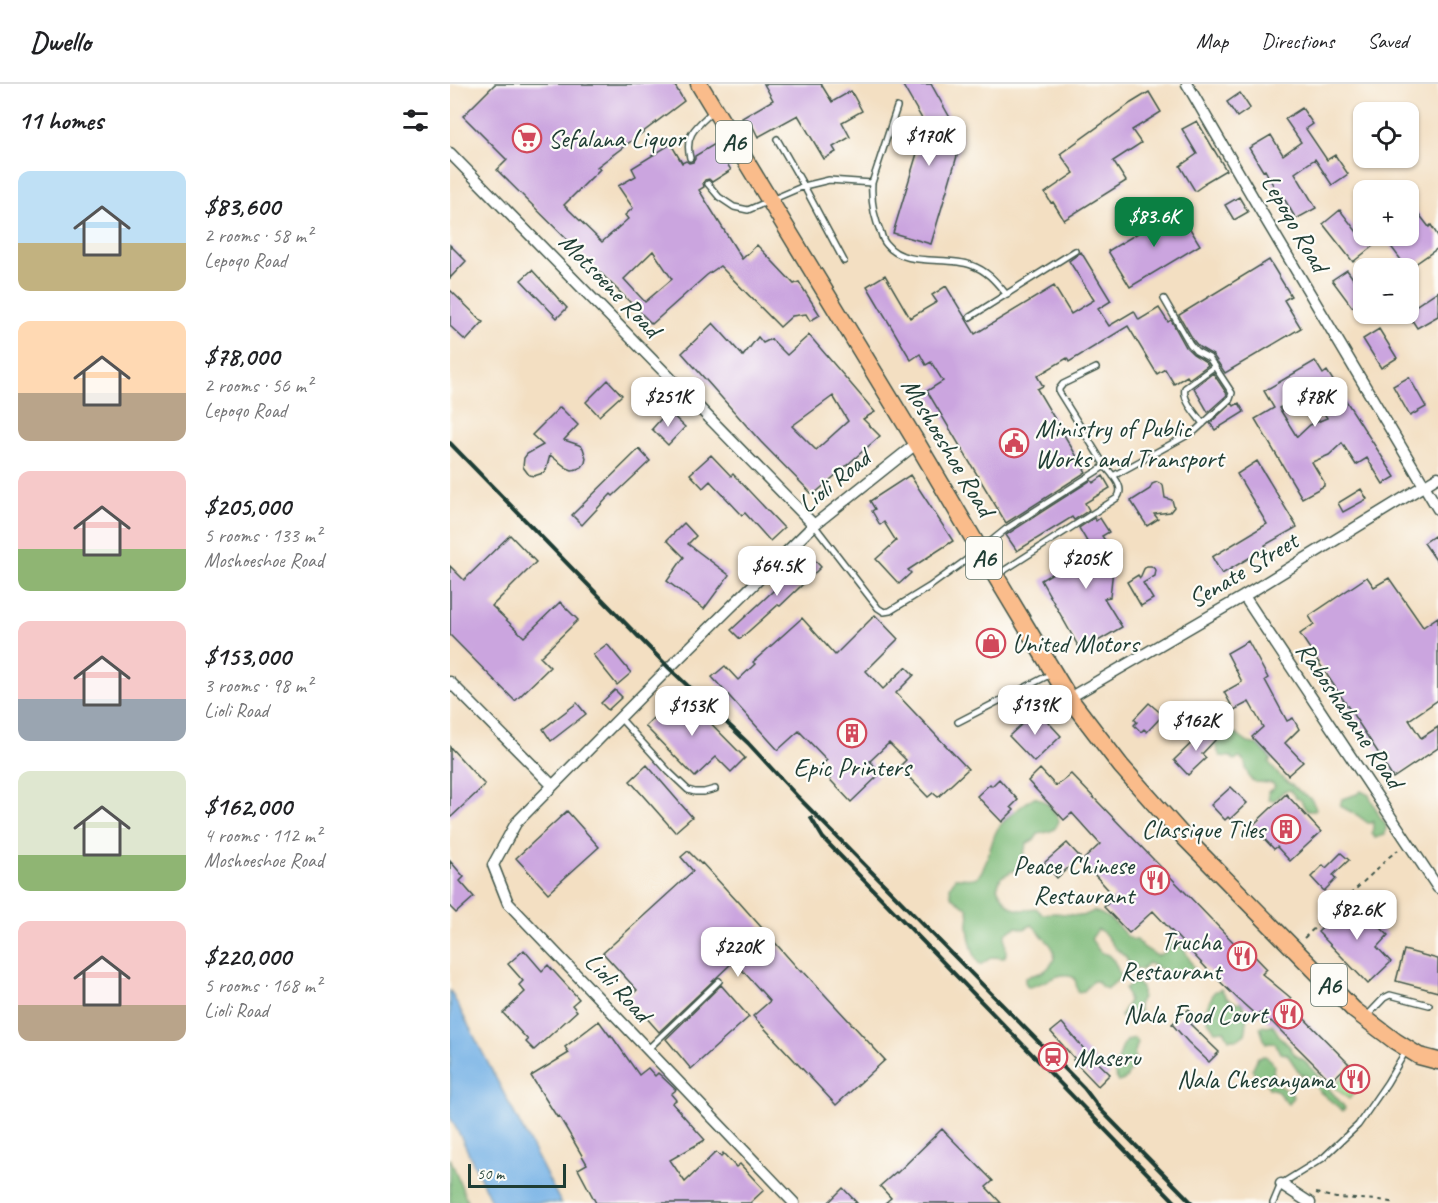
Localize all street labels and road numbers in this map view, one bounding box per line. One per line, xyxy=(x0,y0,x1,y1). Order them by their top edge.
road number: A6 xyxy=(716,121,752,163)
street label: Lepoqo Road xyxy=(1254,168,1338,281)
street label: Motsoene Road xyxy=(552,226,671,347)
street label: Moshoeshoe Road xyxy=(894,372,1004,525)
street label: Lioli Road xyxy=(791,439,880,520)
street label: Senate Street xyxy=(1182,523,1306,616)
road number: A6 xyxy=(966,537,1002,579)
street label: Raboshabane Road xyxy=(1289,635,1413,798)
street label: Lioli Road xyxy=(577,945,661,1032)
road number: A6 xyxy=(1311,964,1347,1006)

